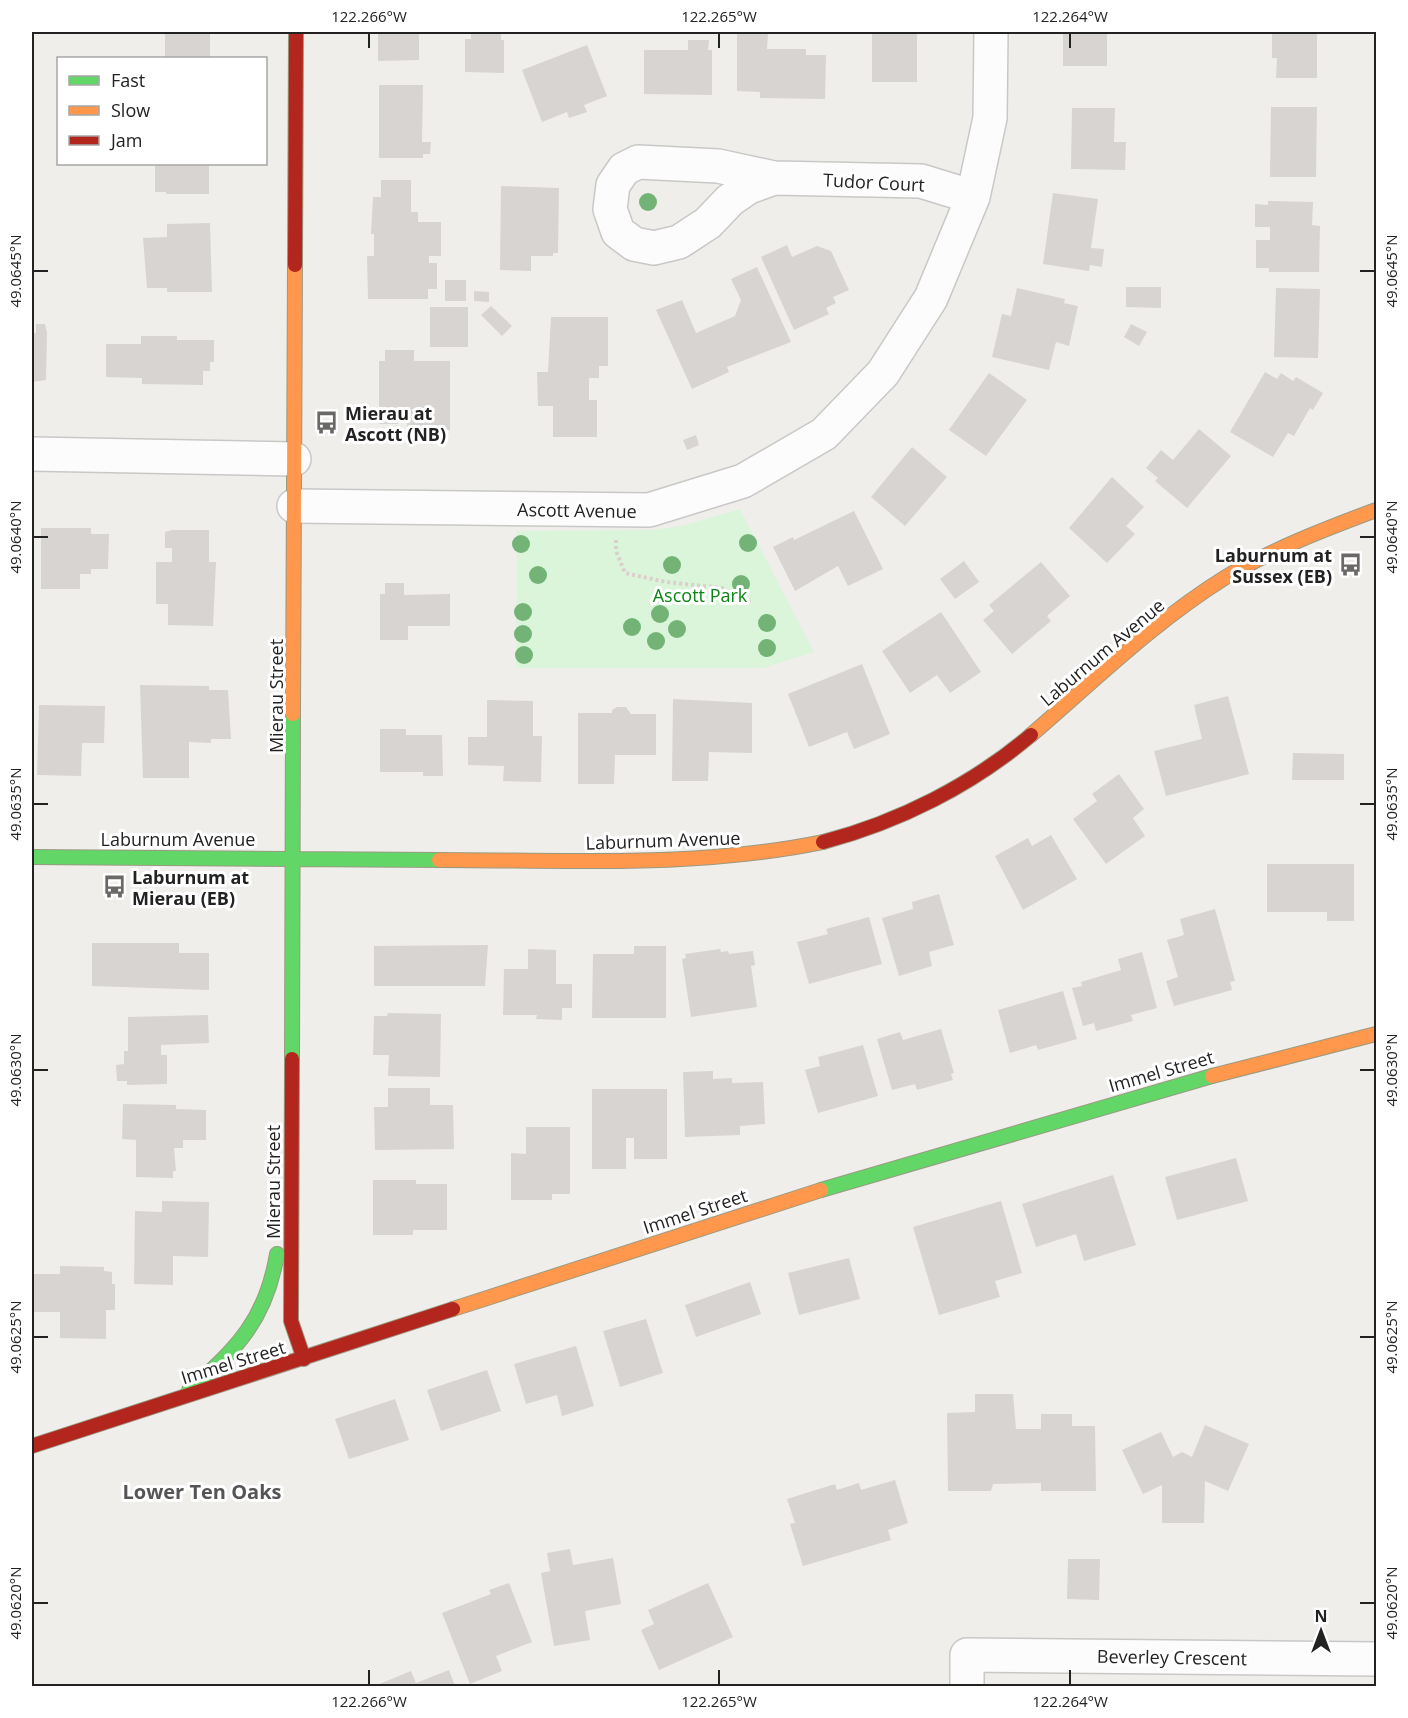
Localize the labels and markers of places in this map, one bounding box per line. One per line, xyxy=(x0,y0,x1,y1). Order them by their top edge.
place label: Mierau at Ascott (NB) xyxy=(345,401,446,446)
bus stop icon: Mierau at Ascott (NB) xyxy=(314,410,340,436)
place label: Laburnum at Sussex (EB) xyxy=(1215,543,1332,588)
bus stop icon: Laburnum at Sussex (EB) xyxy=(1337,552,1363,578)
place label: Laburnum at Mierau (EB) xyxy=(132,865,249,910)
bus stop icon: Laburnum at Mierau (EB) xyxy=(101,874,127,900)

